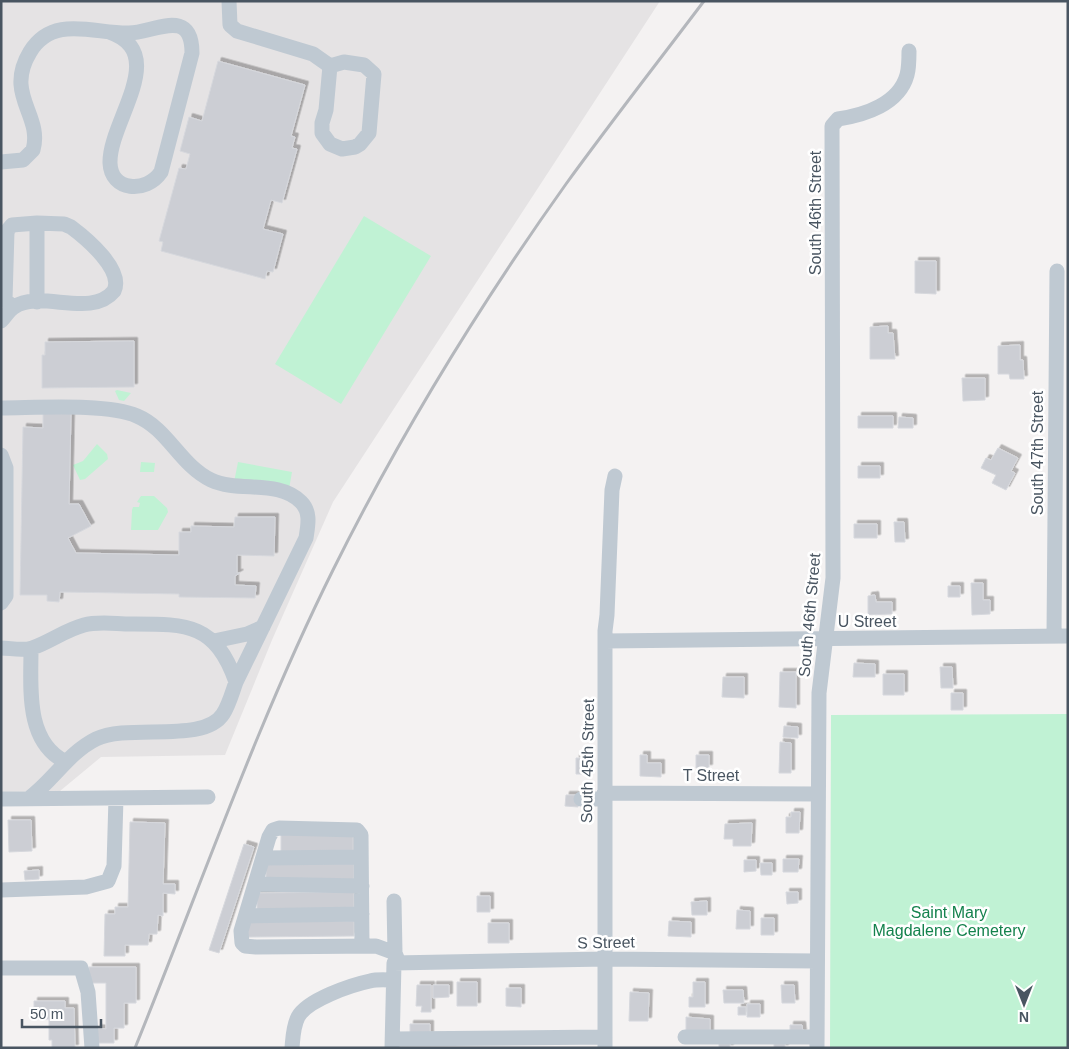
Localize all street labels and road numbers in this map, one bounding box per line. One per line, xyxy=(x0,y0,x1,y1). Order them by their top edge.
street label: South 46th Street xyxy=(807,150,824,275)
street label: South 47th Street xyxy=(1029,390,1046,515)
street label: South 46th Street xyxy=(796,552,823,678)
street label: U Street xyxy=(838,613,897,630)
street label: South 45th Street xyxy=(578,698,597,823)
street label: T Street xyxy=(683,767,740,784)
street label: S Street xyxy=(577,933,636,952)

